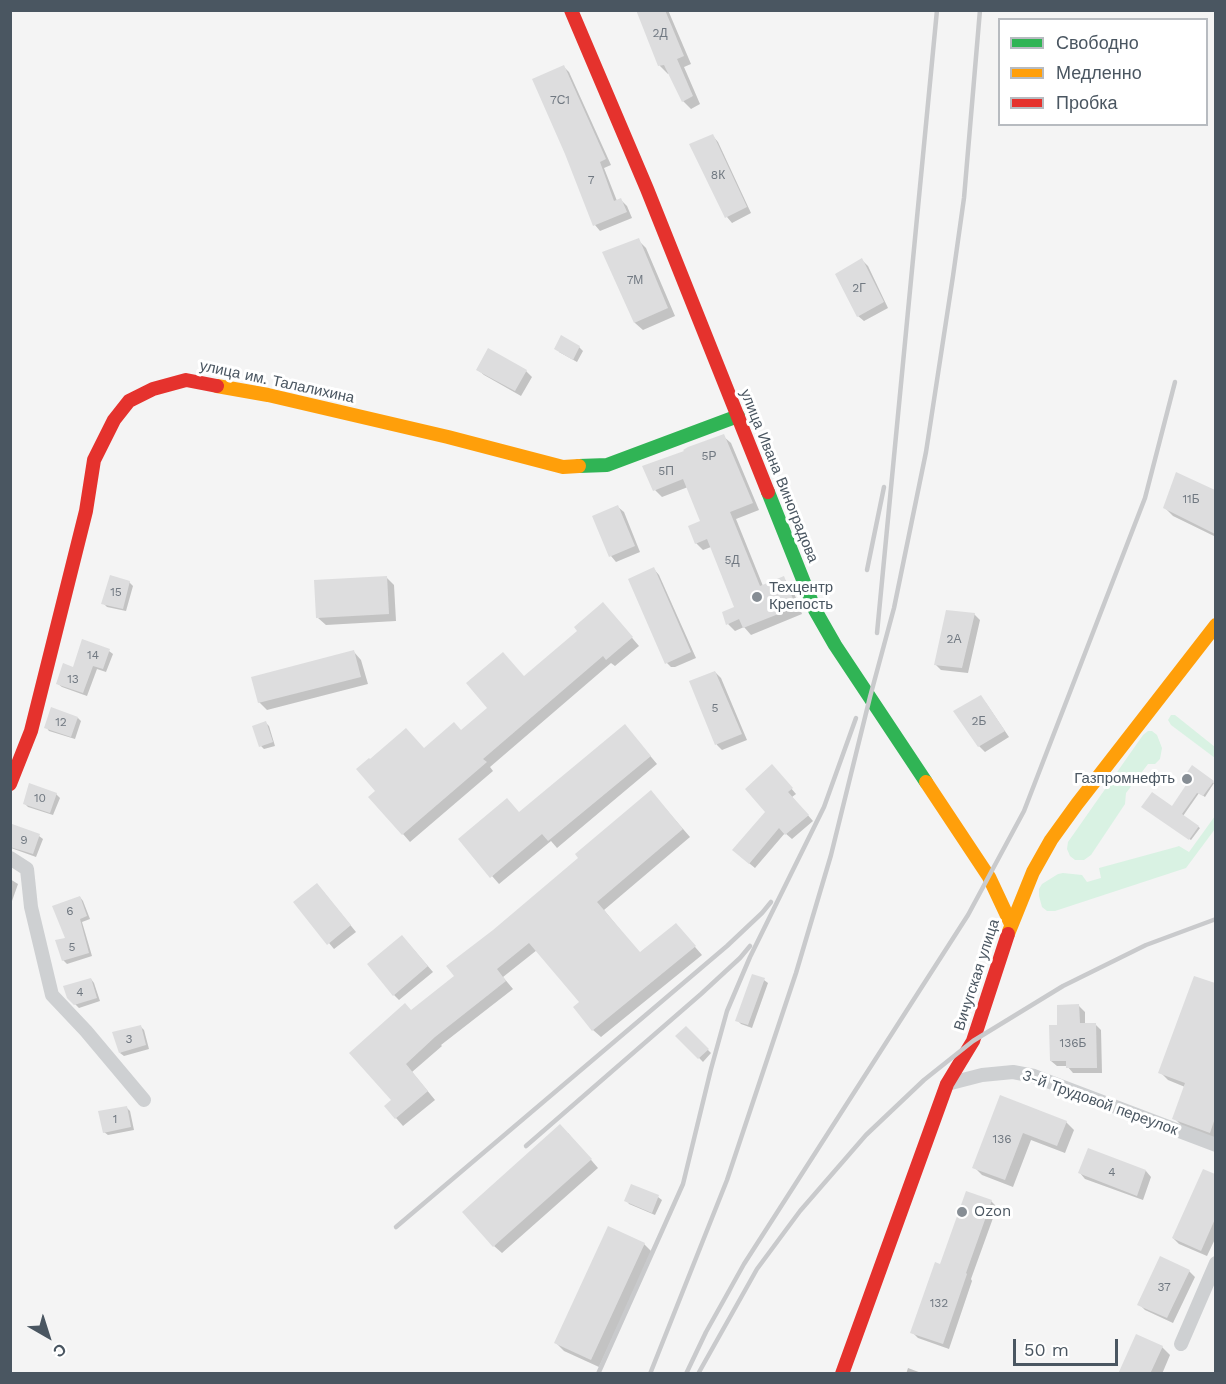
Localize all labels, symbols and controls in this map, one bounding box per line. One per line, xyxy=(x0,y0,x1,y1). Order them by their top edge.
legend xyxy=(998,18,1208,126)
house number: 2Д xyxy=(652,26,668,40)
text: Свободно xyxy=(1056,32,1139,53)
text: Медленно xyxy=(1056,62,1142,83)
text: Пробка xyxy=(1056,92,1118,113)
house number: 7С1 xyxy=(550,93,570,107)
house number: 8К xyxy=(711,168,725,182)
house number: 7 xyxy=(588,173,594,187)
house number: 7М xyxy=(627,273,643,287)
house number: 2Г xyxy=(852,281,866,295)
street label: улица им. Талалихина xyxy=(198,357,356,407)
street label: улица Ивана Виноградова xyxy=(736,387,822,565)
house number: 5Р xyxy=(702,449,716,463)
house number: 5П xyxy=(658,464,674,478)
house number: 11Б xyxy=(1182,492,1200,506)
house number: 5Д xyxy=(724,553,740,567)
place label: Техцентр Крепость xyxy=(769,579,833,614)
house number: 15 xyxy=(110,585,122,599)
marker: Техцентр Крепость xyxy=(750,590,764,604)
house number: 2А xyxy=(947,632,961,646)
house number: 14 xyxy=(87,648,99,662)
house number: 13 xyxy=(67,672,79,686)
house number: 5 xyxy=(712,701,718,715)
house number: 2Б xyxy=(972,714,986,728)
house number: 12 xyxy=(55,715,67,729)
place label: Газпромнефть xyxy=(1074,770,1175,788)
marker: Газпромнефть xyxy=(1180,772,1194,786)
house number: 10 xyxy=(34,791,46,805)
house number: 9 xyxy=(20,833,28,847)
house number: 6 xyxy=(66,904,74,918)
street label: Вичугская улица xyxy=(951,917,1003,1033)
house number: 5 xyxy=(69,940,75,954)
house number: 4 xyxy=(76,985,84,999)
house number: 3 xyxy=(126,1032,132,1046)
house number: 136Б xyxy=(1060,1036,1086,1050)
street label: 3-й Трудовой переулок xyxy=(1020,1066,1180,1140)
house number: 1 xyxy=(113,1112,117,1126)
house number: 136 xyxy=(993,1132,1011,1146)
house number: 4 xyxy=(1108,1165,1116,1179)
place label: Ozon xyxy=(974,1203,1011,1221)
marker: Ozon xyxy=(955,1205,969,1219)
house number: 37 xyxy=(1157,1280,1171,1294)
house number: 132 xyxy=(930,1296,948,1310)
north arrow xyxy=(18,1306,78,1366)
scale bar xyxy=(1016,1327,1121,1365)
text: С xyxy=(49,1339,70,1361)
text: 50 m xyxy=(1024,1339,1069,1360)

